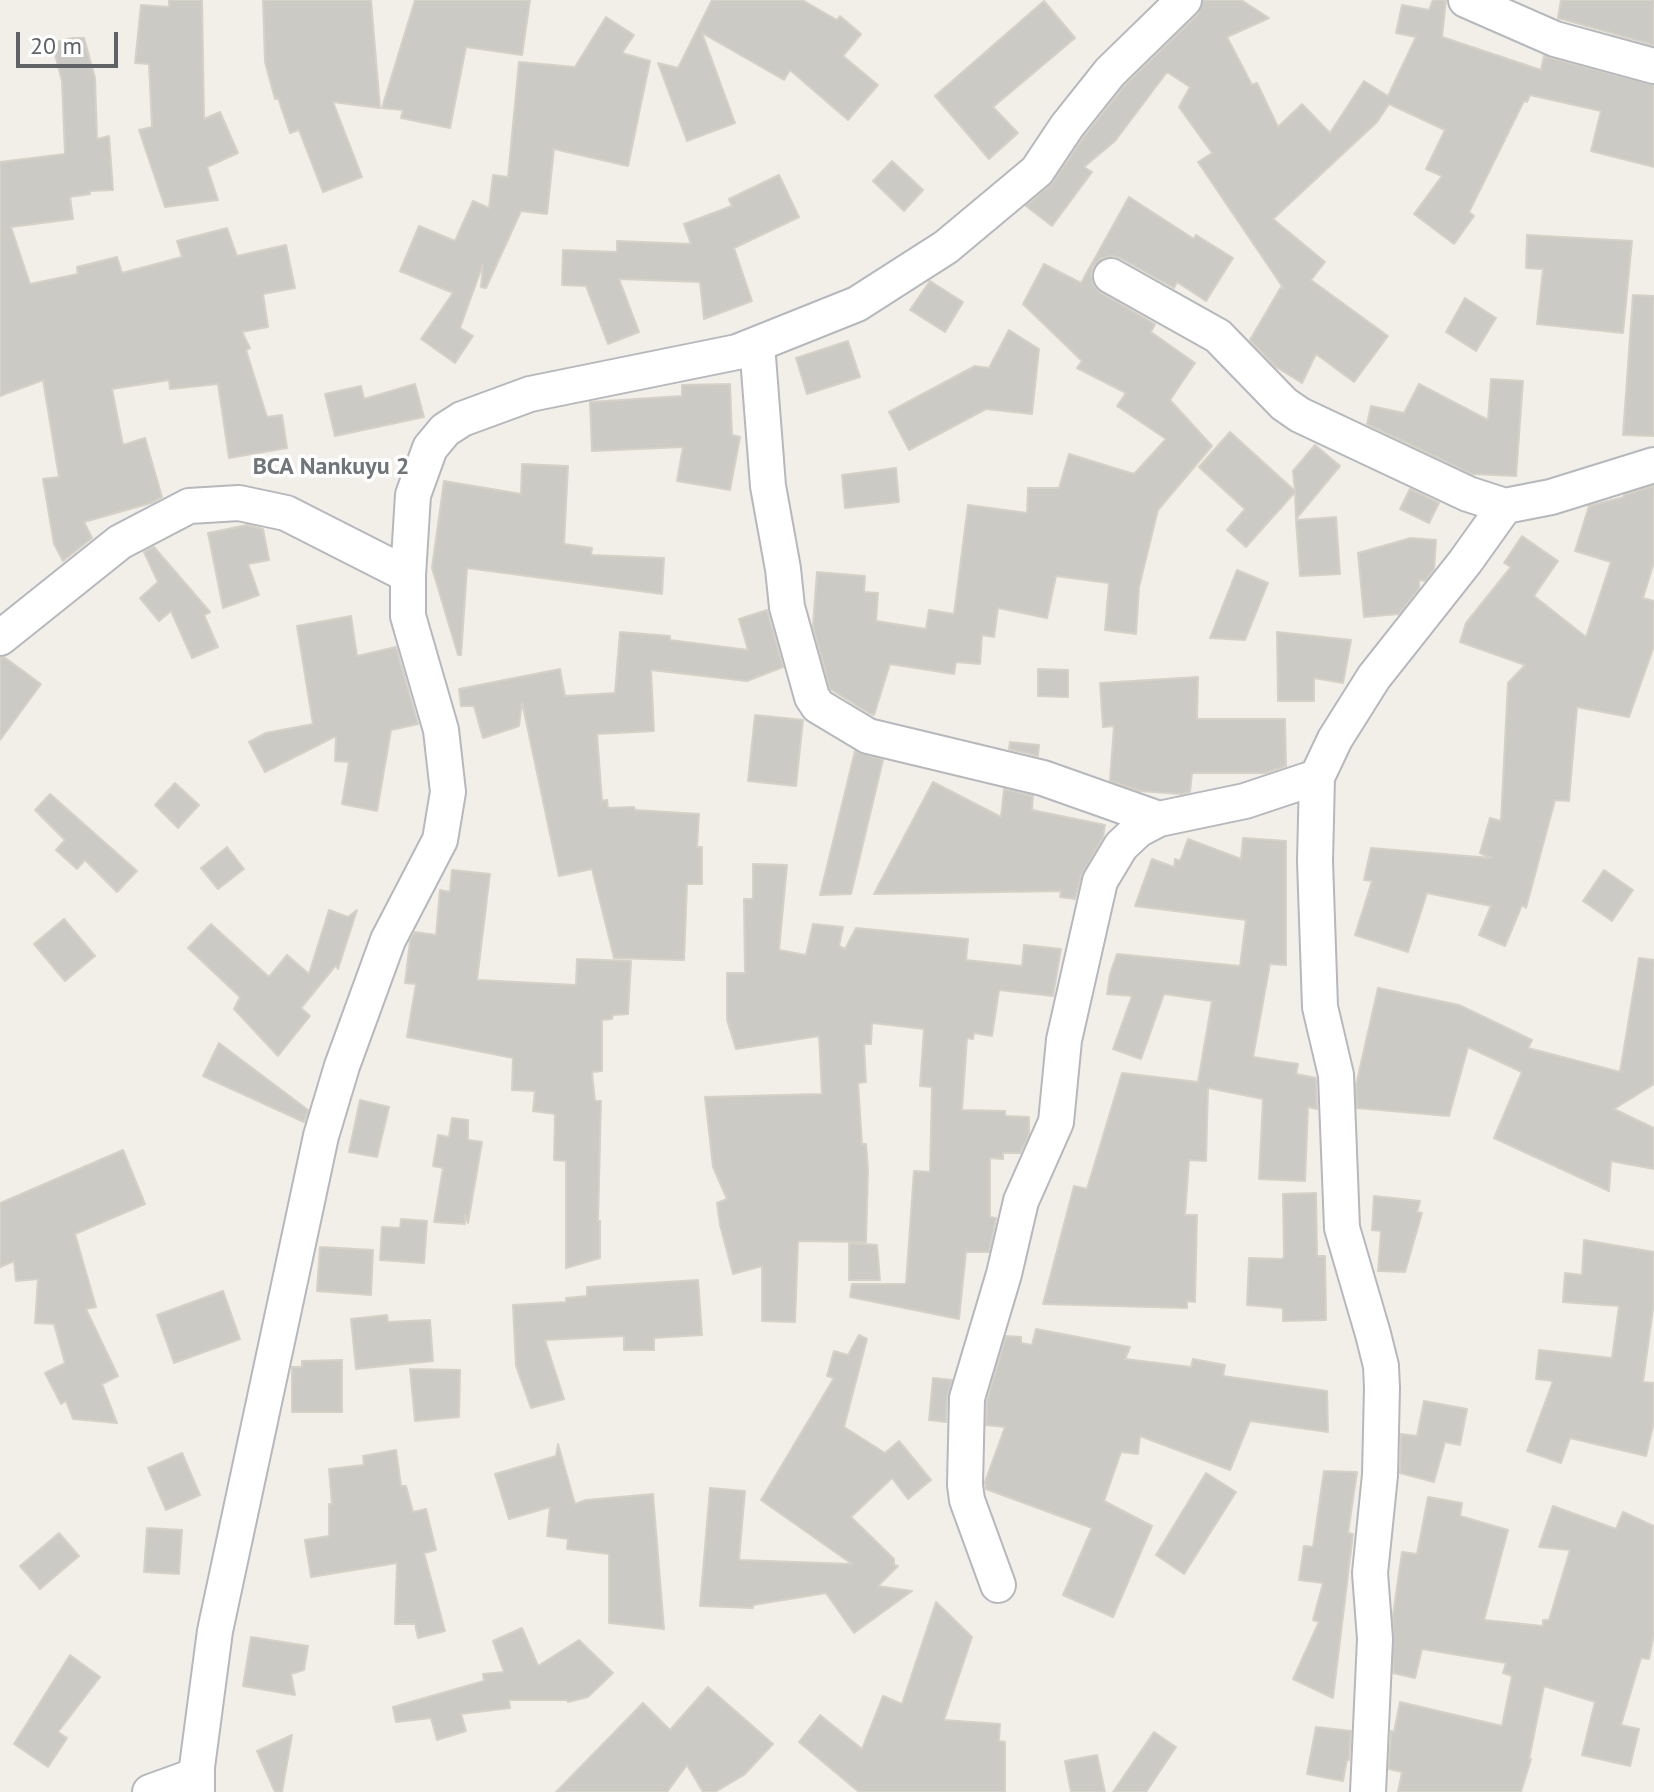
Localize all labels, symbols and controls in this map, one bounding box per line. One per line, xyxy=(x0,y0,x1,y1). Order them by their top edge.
scale bar xyxy=(20,16,122,66)
text: 20 m xyxy=(30,30,82,61)
district label: BCA Nankuyu 2 xyxy=(253,453,409,481)

